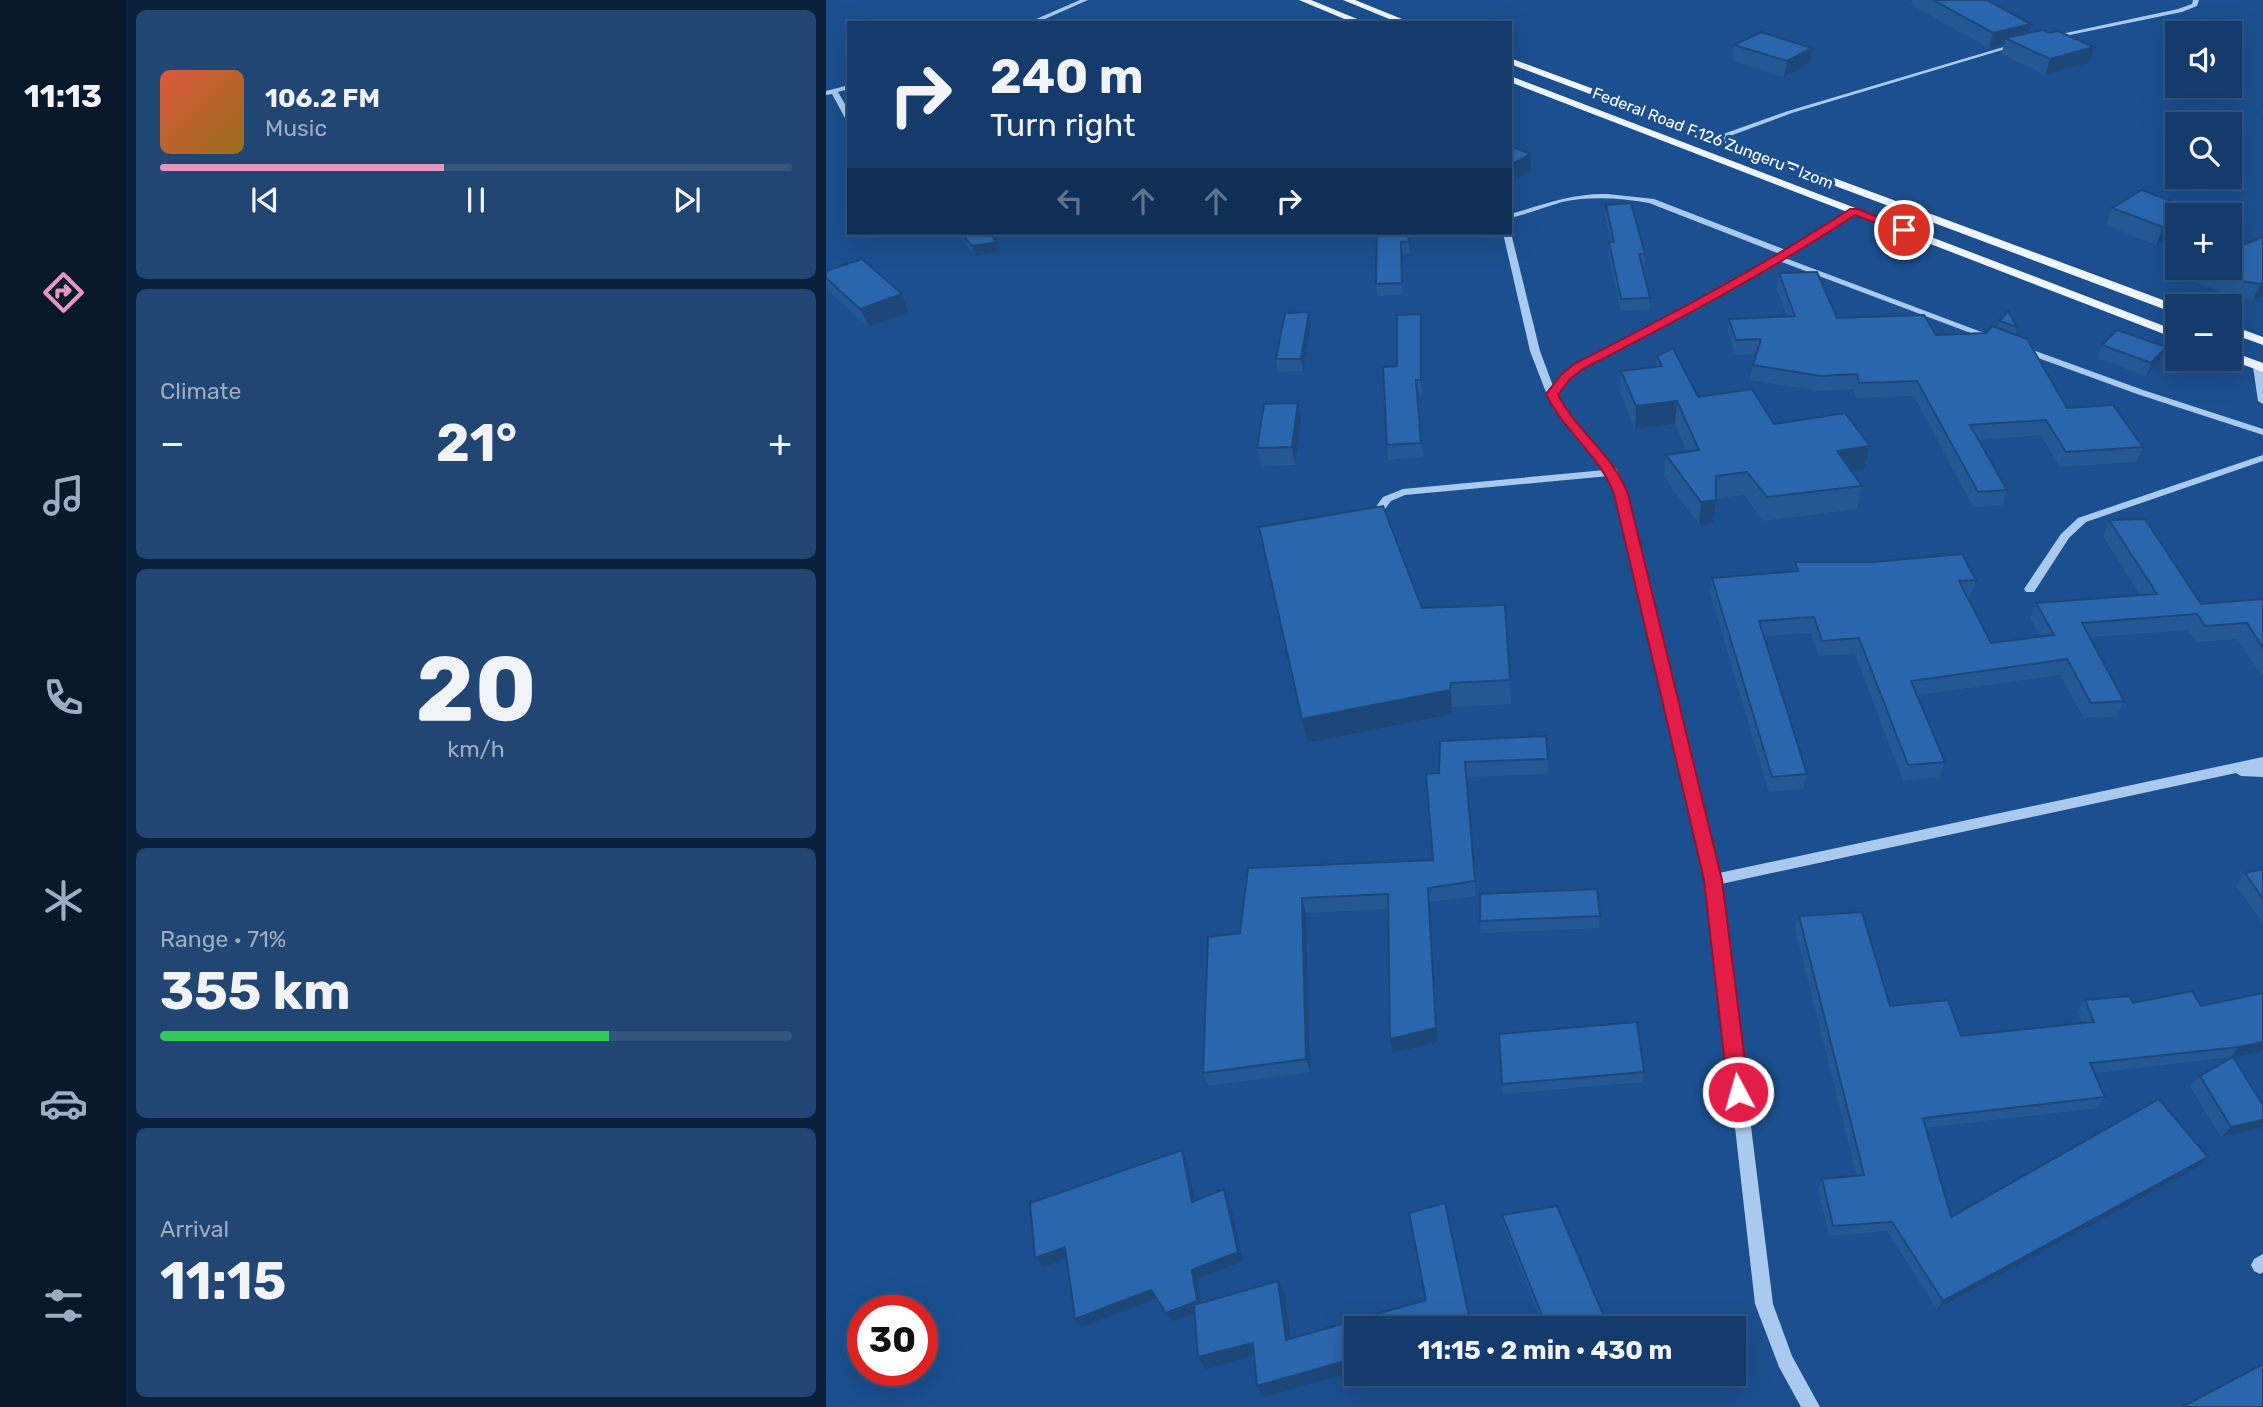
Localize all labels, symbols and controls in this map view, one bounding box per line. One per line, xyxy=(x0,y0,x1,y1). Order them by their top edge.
map controls xyxy=(2165,21,2242,371)
button: sound xyxy=(2165,21,2242,98)
text: 240 m xyxy=(990,47,1144,105)
icon: right xyxy=(875,49,966,140)
text: 11:13 xyxy=(24,77,102,115)
text: 106.2 FM xyxy=(265,83,380,114)
street label: Federal Road F.126 Zungeru - Izom xyxy=(1590,83,1836,193)
text: Turn right xyxy=(990,106,1135,144)
button: search xyxy=(2165,112,2242,189)
text: Music xyxy=(265,114,327,142)
icon: previous xyxy=(246,181,284,219)
icon: pause xyxy=(457,181,495,219)
icon: next xyxy=(668,181,706,219)
icon: left xyxy=(1051,182,1089,220)
icon: ahead xyxy=(1124,182,1162,220)
icon: ahead xyxy=(1197,182,1235,220)
icon: right xyxy=(1270,182,1308,220)
pin xyxy=(1874,200,1934,260)
button: + xyxy=(2165,203,2242,280)
icon: arrive xyxy=(1885,211,1923,249)
icon: directions xyxy=(39,268,88,317)
button: − xyxy=(2165,294,2242,371)
text: Climate xyxy=(160,377,241,405)
text: 21° xyxy=(436,412,517,474)
text: − xyxy=(160,420,185,466)
text: + xyxy=(768,420,792,466)
icon: music xyxy=(39,471,88,520)
text: 20 xyxy=(415,635,537,743)
icon: phone xyxy=(39,673,88,722)
text: km/h xyxy=(447,735,505,763)
icon: climate xyxy=(39,876,88,925)
text: Range · 71% xyxy=(160,925,286,953)
text: 355 km xyxy=(160,960,351,1022)
position arrow xyxy=(1701,1055,1775,1129)
icon: car xyxy=(39,1079,88,1128)
text: Arrival xyxy=(160,1215,229,1243)
text: 11:15 xyxy=(160,1250,286,1312)
icon: filters xyxy=(39,1281,88,1330)
speed limit sign: 30 xyxy=(847,1295,938,1386)
text: 11:15 · 2 min · 430 m xyxy=(1418,1335,1672,1366)

